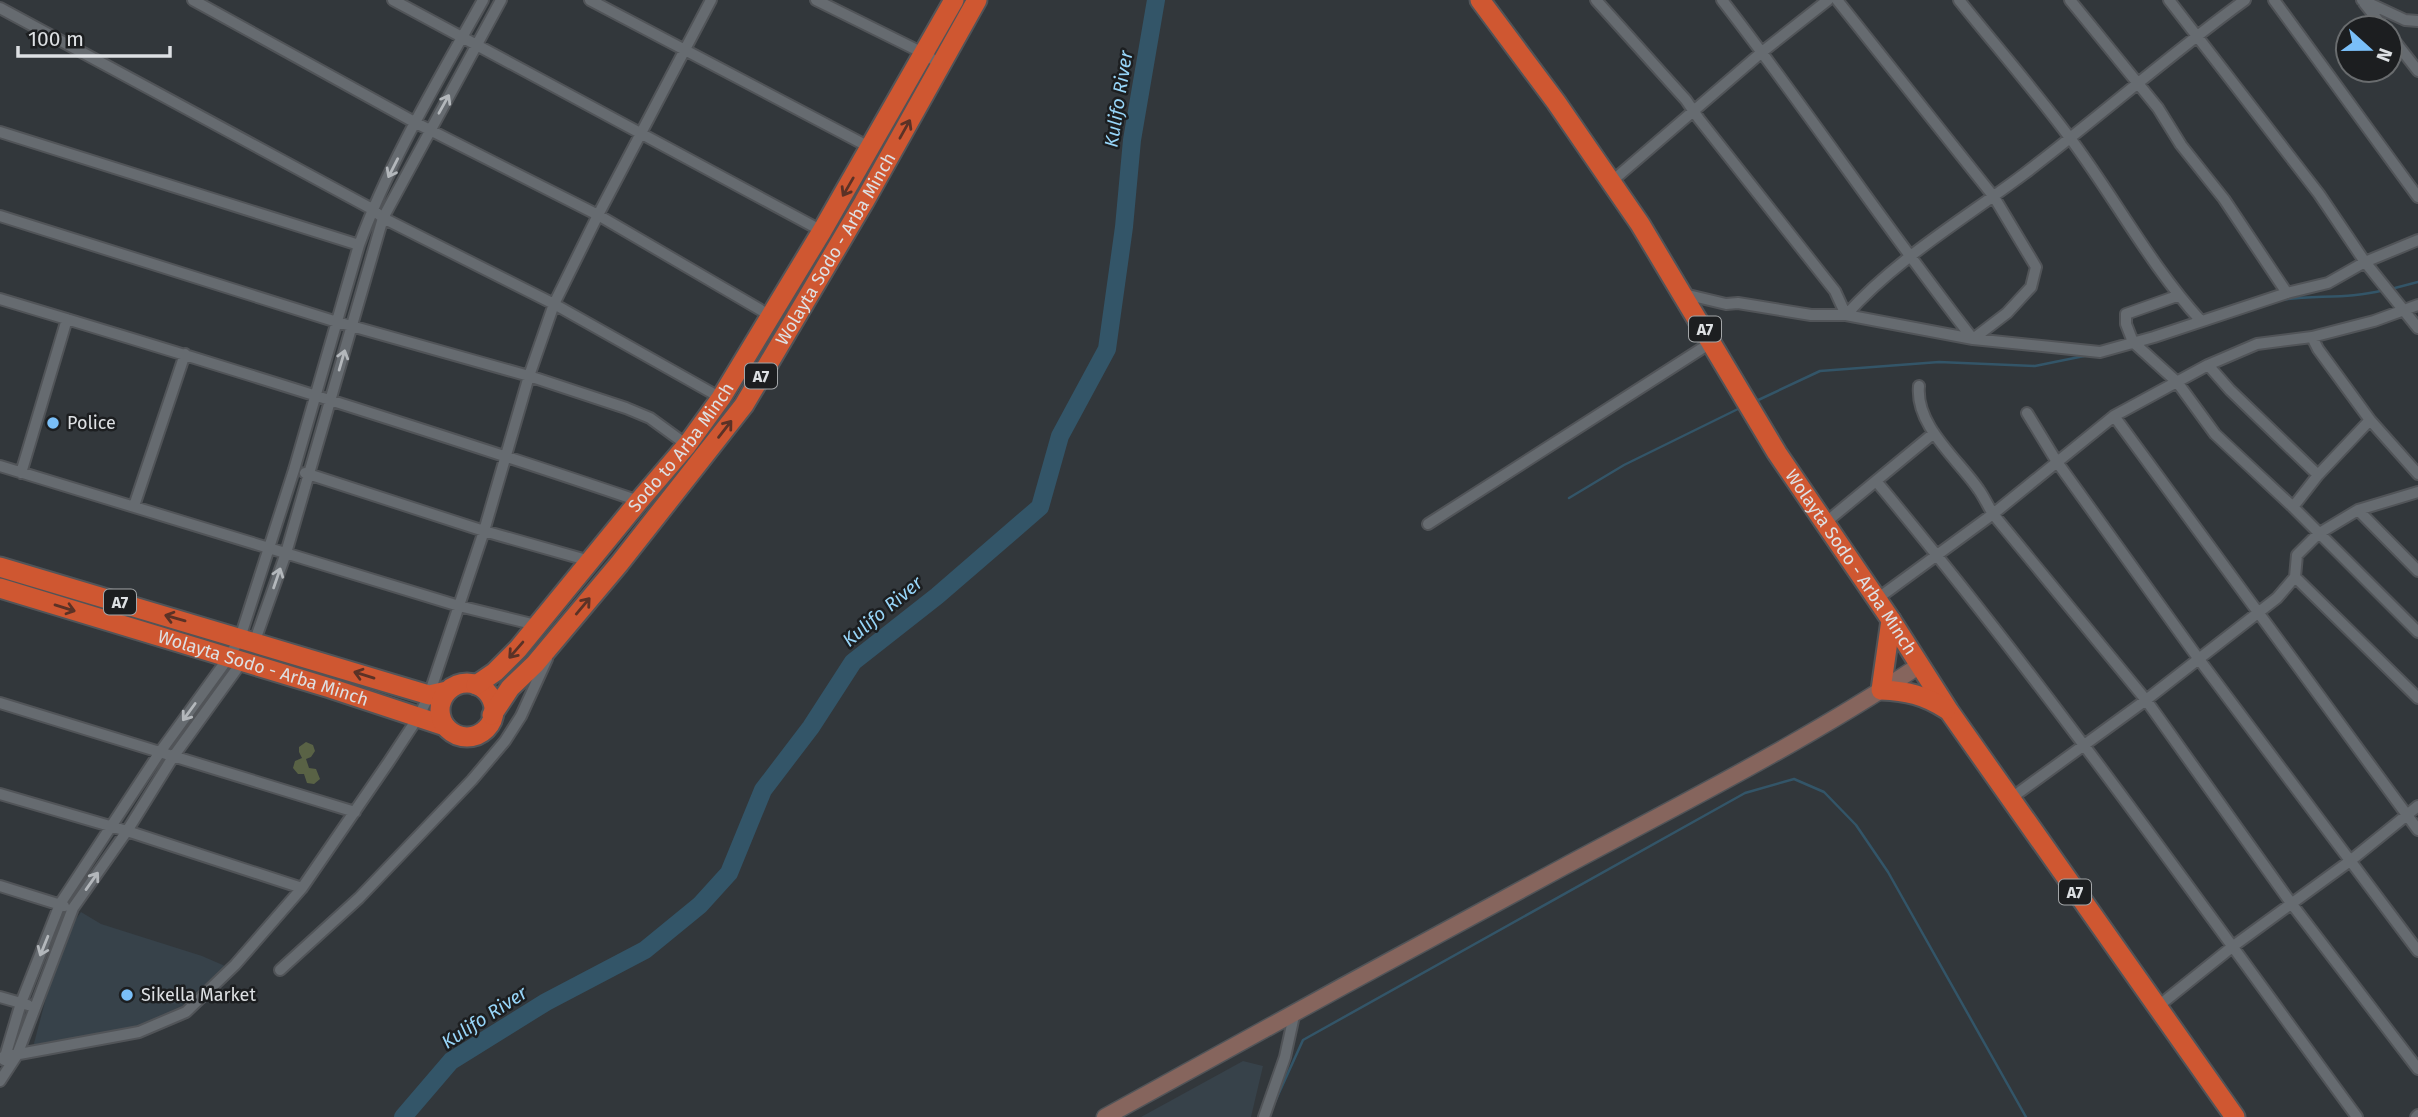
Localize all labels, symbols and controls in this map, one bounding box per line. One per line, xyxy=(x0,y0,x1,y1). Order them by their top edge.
scale bar xyxy=(18,14,170,58)
north arrow xyxy=(2334,14,2404,84)
text: 100 m xyxy=(28,26,84,52)
text: N xyxy=(2371,45,2397,65)
water label: Kulifo River xyxy=(1100,48,1138,149)
one-way arrow xyxy=(438,94,451,115)
one-way arrow xyxy=(898,120,912,140)
street label: Wolayta Sodo - Arba Minch xyxy=(771,149,900,349)
one-way arrow xyxy=(386,157,400,178)
one-way arrow xyxy=(841,177,855,197)
road number: A7 xyxy=(1689,316,1721,342)
one-way arrow xyxy=(337,349,350,371)
road number: A7 xyxy=(745,364,777,388)
street label: Sodo to Arba Minch xyxy=(623,379,739,517)
place label: Police xyxy=(67,412,116,434)
marker: Police xyxy=(45,415,61,431)
one-way arrow xyxy=(718,420,733,439)
street label: Wolayta Sodo - Arba Minch xyxy=(1780,465,1921,659)
one-way arrow xyxy=(272,567,284,589)
water label: Kulifo River xyxy=(838,571,928,652)
road number: A7 xyxy=(104,590,136,614)
one-way arrow xyxy=(575,598,591,616)
one-way arrow xyxy=(54,602,76,615)
one-way arrow xyxy=(164,611,186,624)
street label: Wolayta Sodo - Arba Minch xyxy=(155,625,371,711)
one-way arrow xyxy=(508,640,524,658)
one-way arrow xyxy=(353,667,375,680)
one-way arrow xyxy=(182,702,196,721)
one-way arrow xyxy=(85,872,99,891)
road number: A7 xyxy=(2059,880,2091,904)
one-way arrow xyxy=(36,935,49,956)
water label: Kulifo River xyxy=(437,981,532,1054)
place label: Sikella Market xyxy=(141,984,256,1006)
marker: Sikella Market xyxy=(119,987,135,1003)

